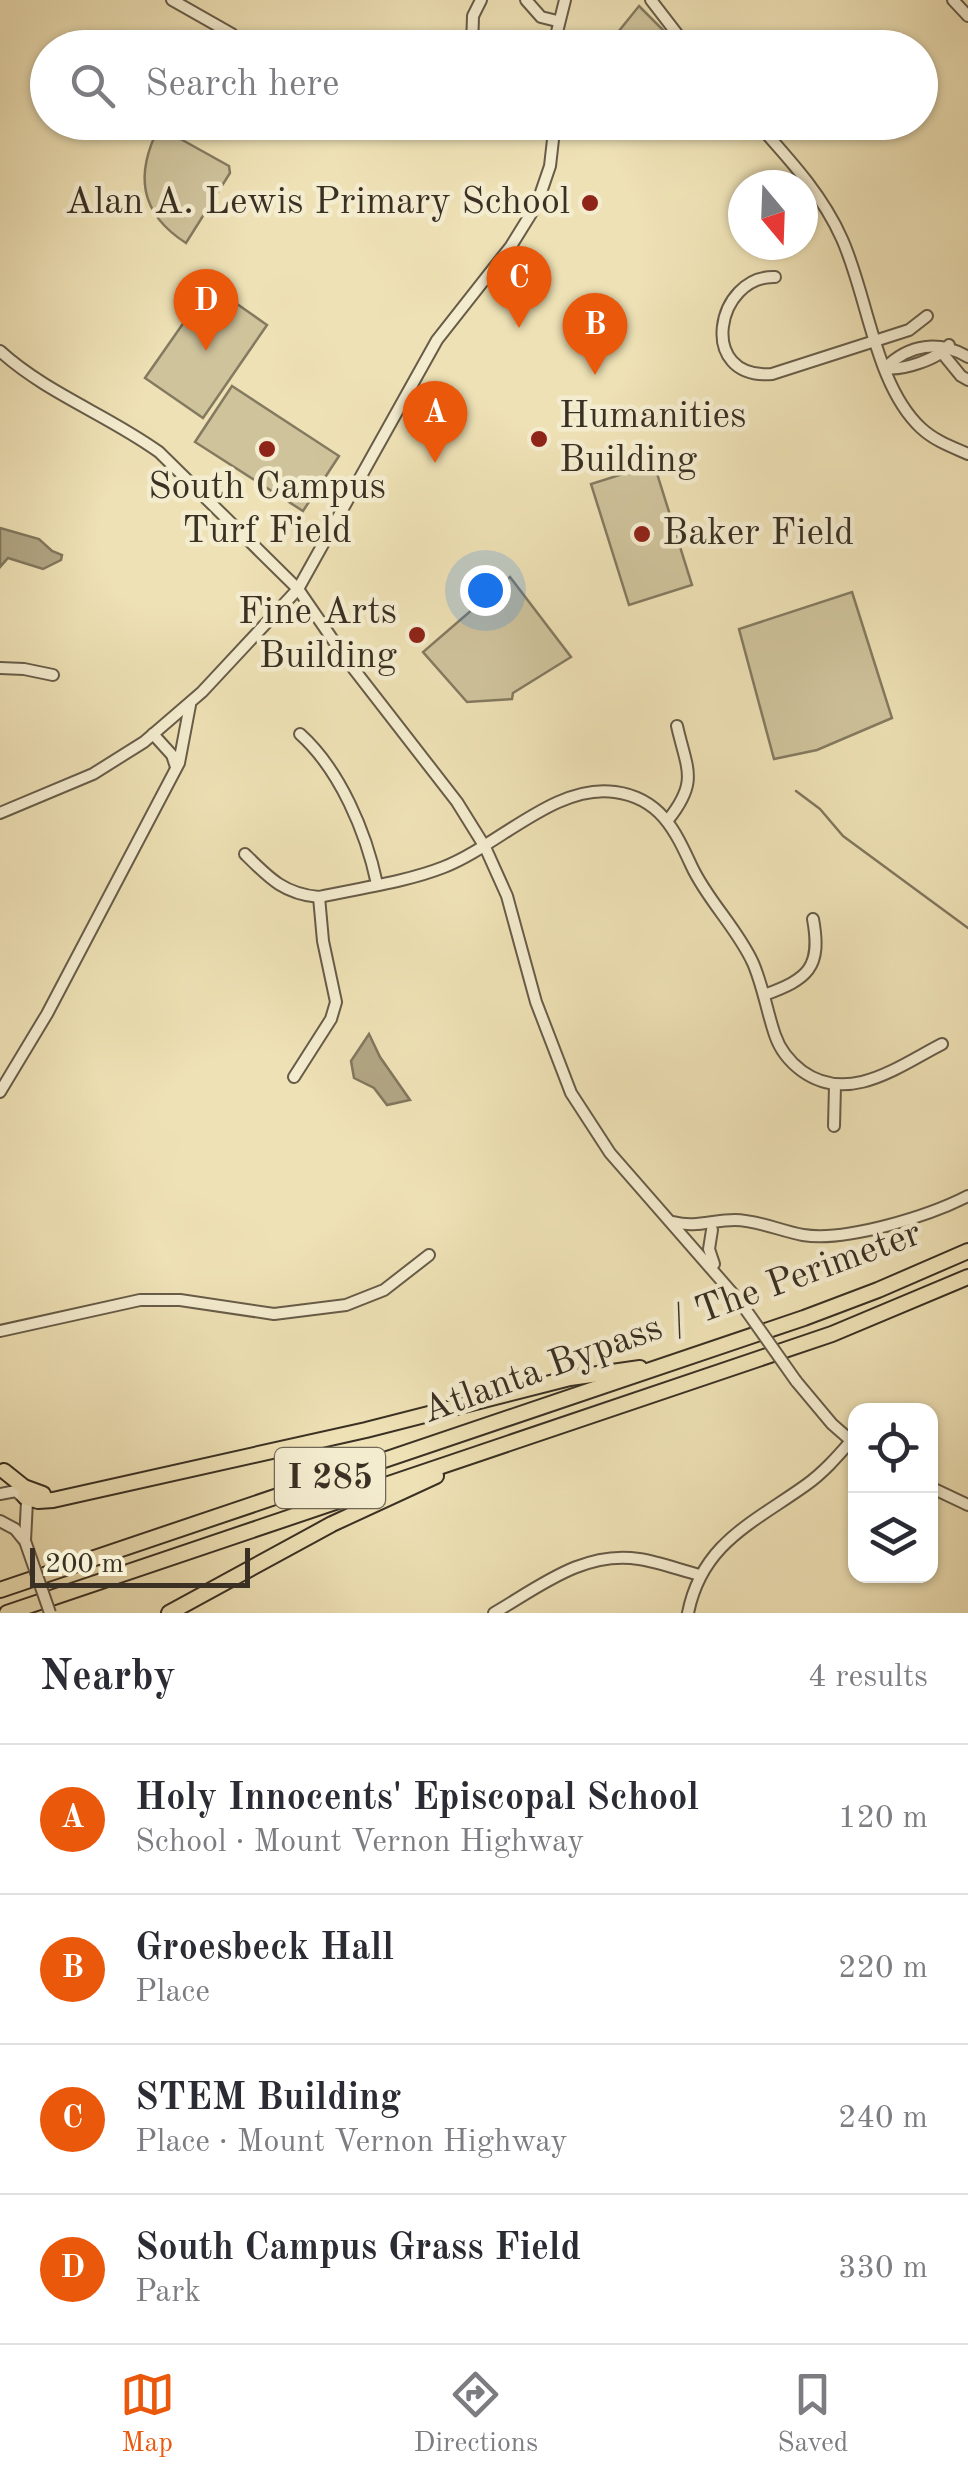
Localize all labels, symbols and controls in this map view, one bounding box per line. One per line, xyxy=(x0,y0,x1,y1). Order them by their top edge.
search box xyxy=(30,30,938,140)
icon: search xyxy=(65,58,120,113)
text: Search here xyxy=(145,66,340,104)
north arrow xyxy=(728,170,818,260)
place label: Alan A. Lewis Primary School xyxy=(65,184,570,222)
marker: Alan A. Lewis Primary School xyxy=(579,192,601,214)
pin: C xyxy=(486,245,552,328)
pin: D xyxy=(174,268,238,351)
pin: B xyxy=(562,292,628,375)
pin: A xyxy=(402,380,468,463)
place label: Humanities Building xyxy=(559,398,747,480)
marker: Humanities Building xyxy=(528,428,550,450)
marker: South Campus Turf Field xyxy=(256,438,278,460)
place label: South Campus Turf Field xyxy=(148,469,386,551)
place label: Baker Field xyxy=(662,515,854,553)
marker: Baker Field xyxy=(631,523,653,545)
your location xyxy=(460,565,511,616)
place label: Fine Arts Building xyxy=(238,594,397,676)
marker: Fine Arts Building xyxy=(406,624,428,646)
street label: Atlanta Bypass / The Perimeter xyxy=(417,1215,927,1431)
map controls xyxy=(848,1403,938,1583)
button: locate xyxy=(848,1403,938,1493)
road number: I 285 xyxy=(275,1448,385,1508)
button: layers xyxy=(848,1493,938,1583)
scale bar xyxy=(30,1543,250,1588)
text: 200 m xyxy=(45,1551,124,1579)
text: Nearby xyxy=(40,1657,176,1699)
text: 4 results xyxy=(808,1662,928,1694)
text: Holy Innocents' Episcopal School xyxy=(135,1780,699,1818)
text: A xyxy=(60,1803,85,1835)
text: 120 m xyxy=(838,1803,928,1835)
text: School · Mount Vernon Highway xyxy=(135,1827,584,1859)
text: Groesbeck Hall xyxy=(135,1930,394,1968)
text: B xyxy=(61,1953,84,1985)
text: 220 m xyxy=(838,1953,928,1985)
text: Place xyxy=(135,1977,210,2009)
text: STEM Building xyxy=(135,2080,401,2118)
text: C xyxy=(62,2103,83,2135)
text: 240 m xyxy=(838,2103,928,2135)
text: Place · Mount Vernon Highway xyxy=(135,2127,567,2159)
text: South Campus Grass Field xyxy=(135,2230,581,2268)
text: D xyxy=(60,2253,85,2285)
text: 330 m xyxy=(838,2253,928,2285)
text: Park xyxy=(135,2277,201,2309)
tab: Map xyxy=(120,2367,175,2462)
tab: Directions xyxy=(414,2367,538,2462)
tab: Saved xyxy=(777,2367,848,2462)

